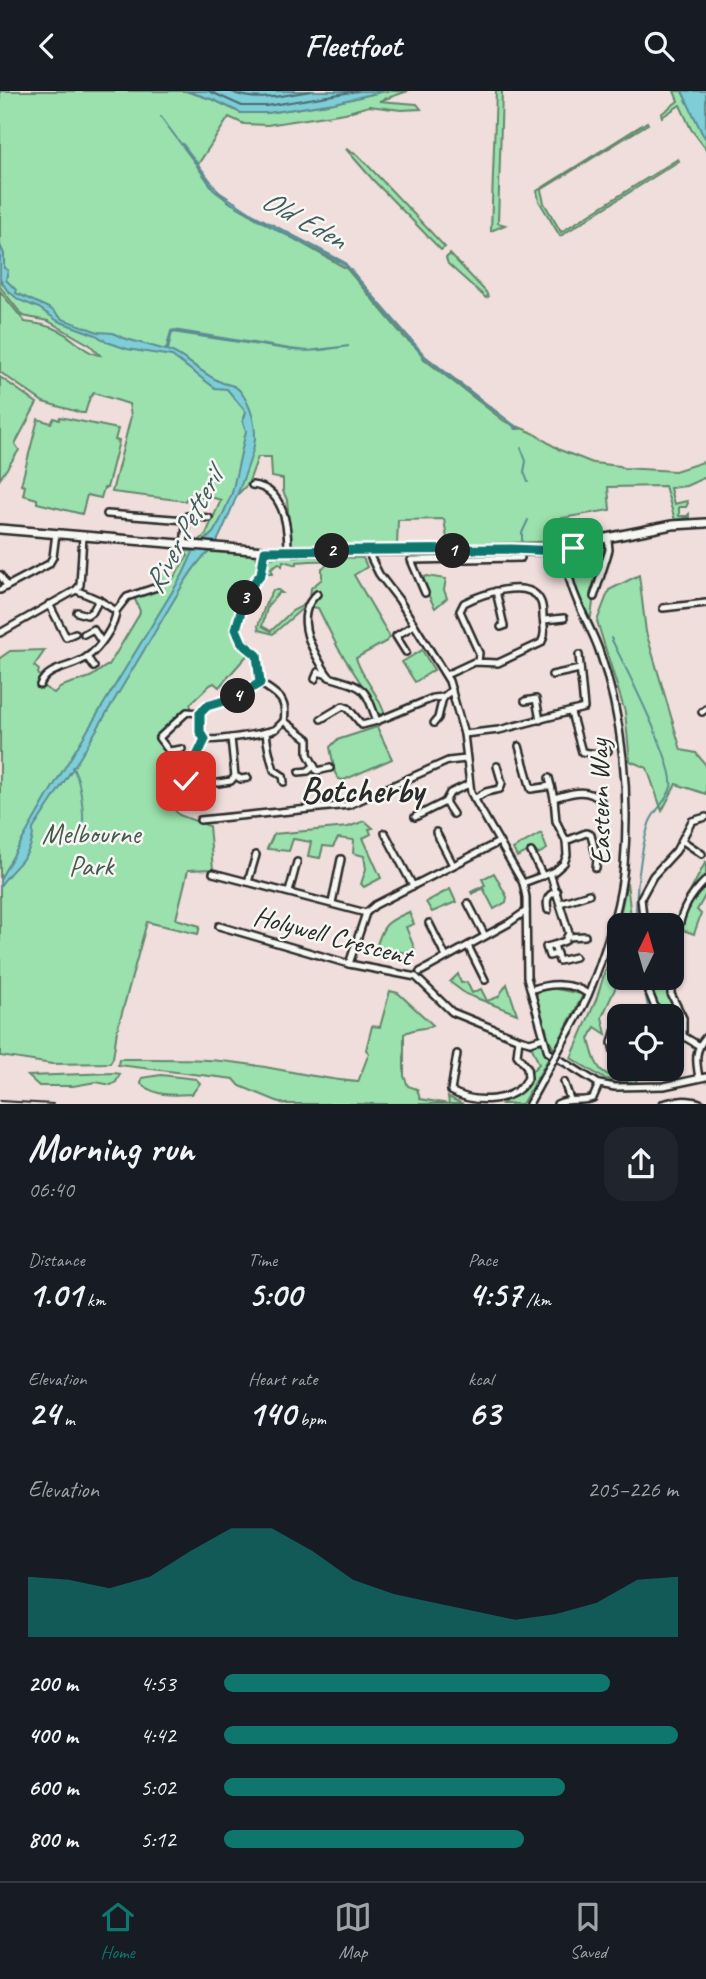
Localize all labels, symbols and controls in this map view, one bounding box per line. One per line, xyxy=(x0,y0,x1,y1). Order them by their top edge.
text: Fleetfoot xyxy=(305,25,401,66)
icon: back xyxy=(28,27,66,65)
icon: search xyxy=(640,27,678,65)
water label: Old Eden xyxy=(255,180,355,259)
water label: River Petteril xyxy=(135,454,236,599)
pin xyxy=(543,518,603,578)
icon: arrive xyxy=(554,529,592,567)
pin: 2 xyxy=(314,533,350,568)
pin: 1 xyxy=(435,533,470,568)
text: 2 xyxy=(327,538,336,562)
text: 1 xyxy=(448,538,457,562)
pin: 3 xyxy=(228,581,262,615)
text: 3 xyxy=(240,585,249,609)
pin: 4 xyxy=(220,679,256,713)
text: 4 xyxy=(233,683,242,707)
street label: Eastern Way xyxy=(581,736,618,865)
pin xyxy=(156,751,216,811)
icon: check xyxy=(167,762,205,800)
district label: Botcherby xyxy=(300,768,428,813)
park label: Melbourne Park xyxy=(42,816,142,883)
street label: Holywell Crescent xyxy=(250,898,419,974)
north arrow xyxy=(607,913,684,991)
map controls xyxy=(607,913,684,1081)
button: locate xyxy=(607,1004,684,1081)
text: Morning run xyxy=(28,1125,194,1172)
button: share xyxy=(604,1127,678,1201)
text: 06:40 xyxy=(28,1175,74,1204)
text: Distance xyxy=(28,1248,85,1272)
text: Time xyxy=(248,1248,277,1272)
text: Pace xyxy=(468,1248,497,1272)
text: 1.01 xyxy=(28,1272,82,1317)
text: 5:00 xyxy=(248,1272,302,1317)
text: 4:57 xyxy=(468,1272,521,1317)
text: km xyxy=(82,1288,105,1312)
text: /km xyxy=(521,1288,551,1312)
text: Elevation xyxy=(28,1367,86,1391)
text: Heart rate xyxy=(248,1367,317,1391)
text: kcal xyxy=(468,1367,493,1391)
text: 24 xyxy=(28,1391,60,1436)
text: 140 xyxy=(248,1391,295,1436)
text: 63 xyxy=(468,1391,500,1436)
text: m xyxy=(60,1407,75,1431)
text: bpm xyxy=(295,1407,326,1431)
text: Elevation xyxy=(28,1475,99,1504)
text: 205–226 m xyxy=(587,1475,678,1504)
text: 200 m xyxy=(28,1669,78,1698)
text: 4:53 xyxy=(140,1669,176,1698)
text: 400 m xyxy=(28,1721,78,1750)
text: 4:42 xyxy=(140,1721,176,1750)
text: 600 m xyxy=(28,1773,78,1802)
text: 5:02 xyxy=(140,1773,176,1802)
text: 800 m xyxy=(28,1825,78,1854)
text: 5:12 xyxy=(140,1825,176,1854)
tab: Home xyxy=(99,1898,137,1964)
tab: Map xyxy=(334,1898,372,1964)
tab: Saved xyxy=(569,1898,607,1964)

